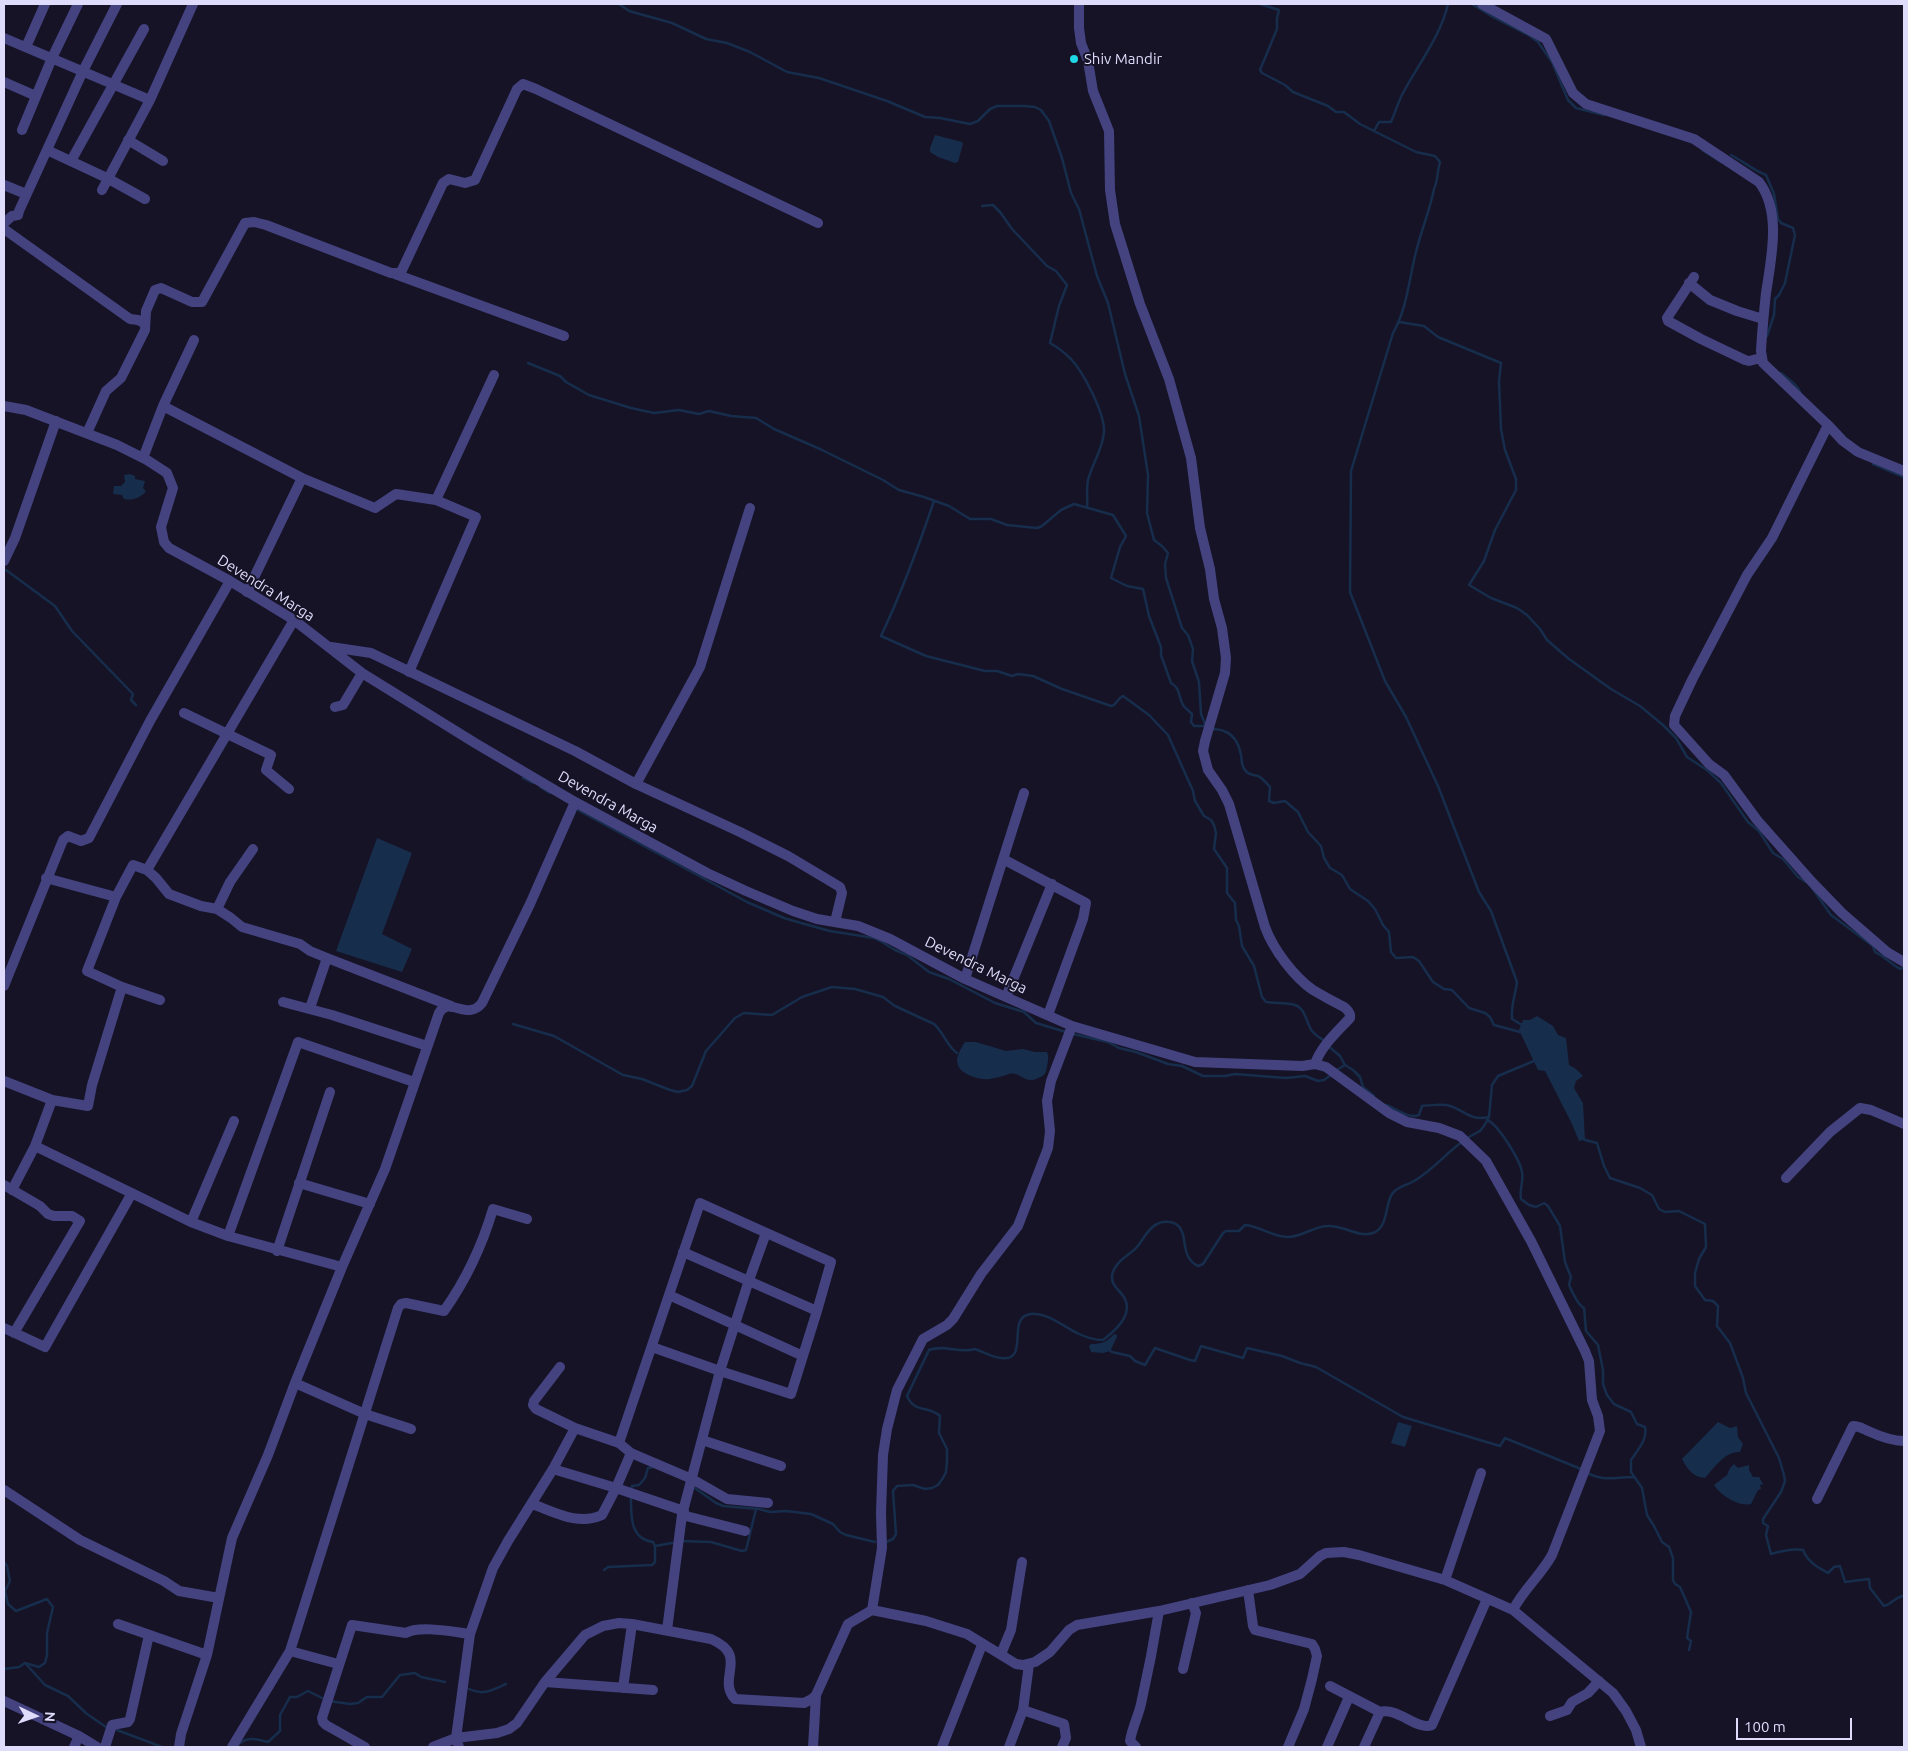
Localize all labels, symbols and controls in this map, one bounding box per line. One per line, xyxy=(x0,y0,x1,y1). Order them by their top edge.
place label: Shiv Mandir xyxy=(1084,50,1162,68)
marker: Shiv Mandir xyxy=(1068,53,1080,65)
street label: Devendra Marga xyxy=(214,551,318,625)
street label: Devendra Marga xyxy=(555,767,661,837)
street label: Devendra Marga xyxy=(922,933,1030,997)
north arrow xyxy=(10,1691,60,1741)
scale bar xyxy=(1738,1708,1854,1740)
text: N xyxy=(42,1711,58,1722)
text: 100 m xyxy=(1744,1718,1786,1735)

